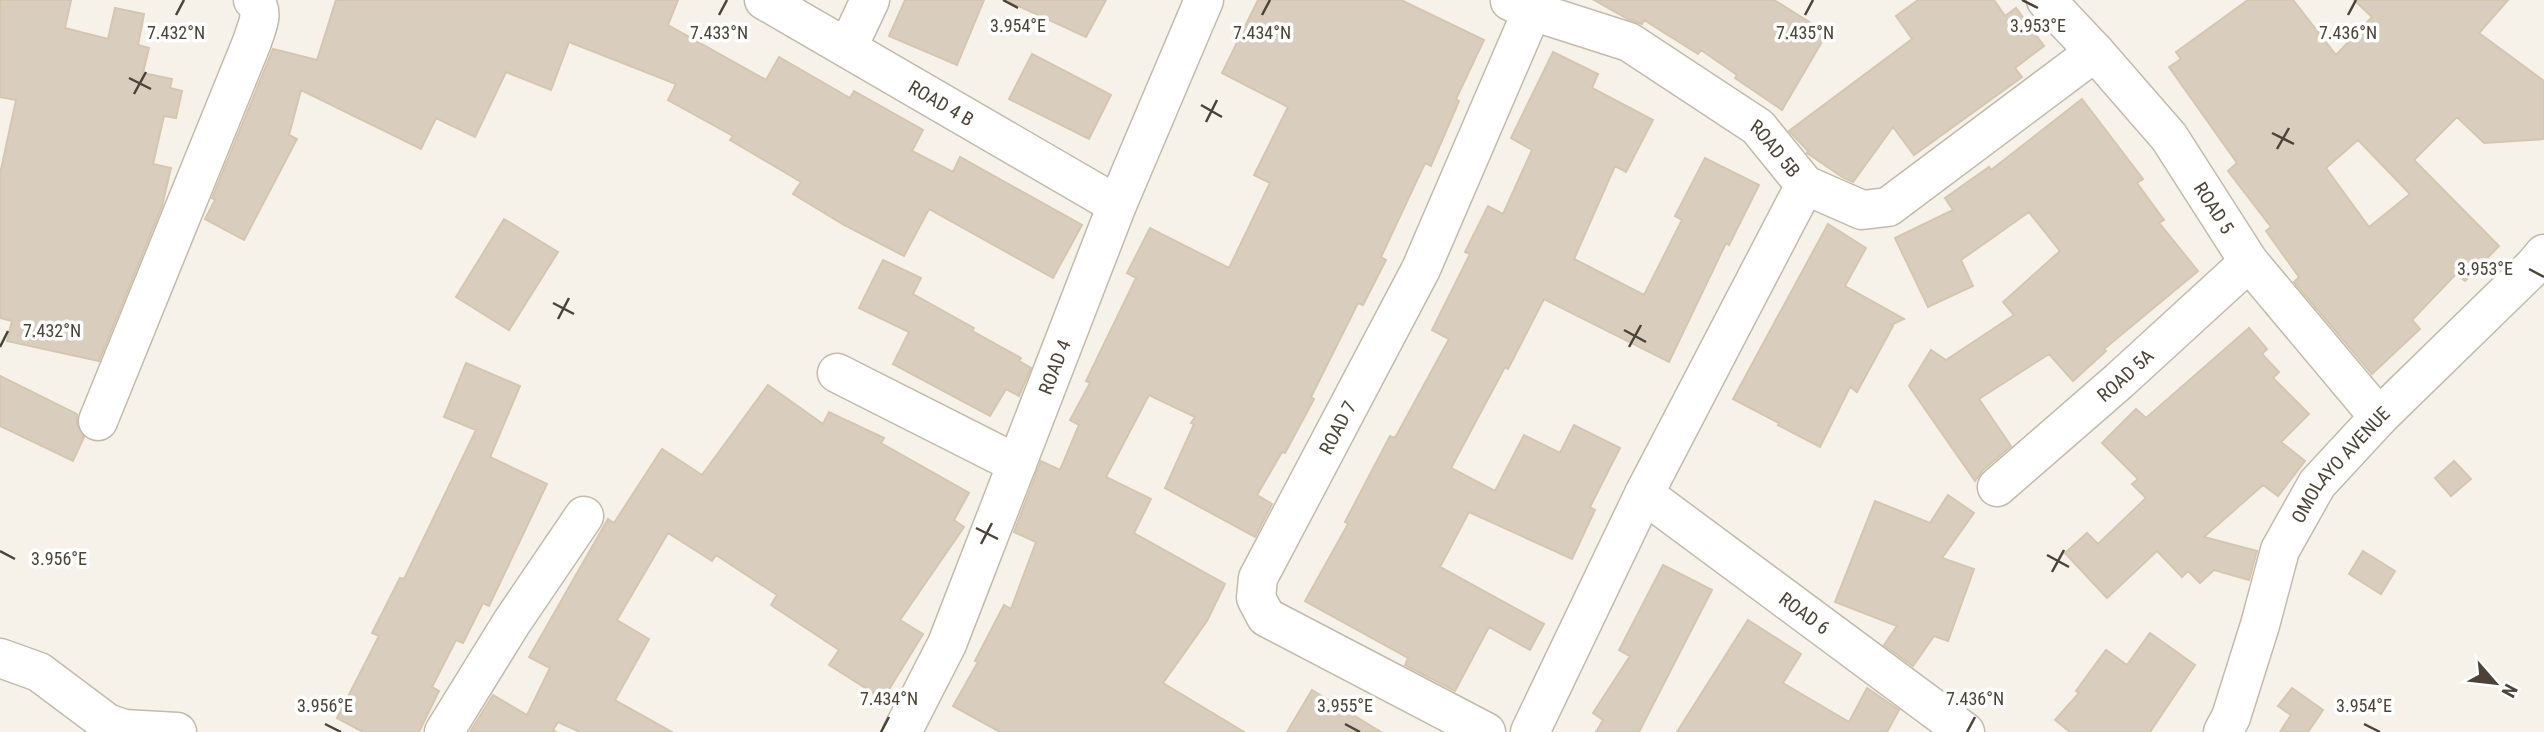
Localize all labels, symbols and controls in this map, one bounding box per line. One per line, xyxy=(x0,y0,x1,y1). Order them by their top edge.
text: 3.954°E xyxy=(990,15,1046,36)
text: 3.953°E xyxy=(2010,15,2066,36)
text: 7.432°N xyxy=(147,22,205,43)
text: 7.433°N xyxy=(690,22,748,43)
text: 7.434°N xyxy=(1233,22,1291,43)
text: 7.435°N xyxy=(1776,22,1834,43)
text: 7.436°N xyxy=(2319,22,2377,43)
street label: ROAD 4 B xyxy=(905,75,978,131)
street label: ROAD 5B xyxy=(1747,114,1805,182)
street label: ROAD 5 xyxy=(2189,177,2239,238)
text: 3.953°E xyxy=(2457,258,2513,279)
text: 7.432°N xyxy=(23,320,81,341)
street label: ROAD 4 xyxy=(1033,336,1075,398)
street label: ROAD 5A xyxy=(2092,344,2158,406)
street label: ROAD 7 xyxy=(1314,397,1361,458)
street label: OMOLAYO AVENUE xyxy=(2286,402,2394,527)
text: 3.956°E xyxy=(31,548,87,569)
street label: ROAD 6 xyxy=(1775,587,1834,639)
north arrow xyxy=(2460,648,2530,718)
text: N xyxy=(2497,680,2522,701)
text: 7.434°N xyxy=(860,688,918,709)
text: 7.436°N xyxy=(1946,688,2004,709)
text: 3.956°E xyxy=(297,695,353,716)
text: 3.955°E xyxy=(1317,695,1373,716)
text: 3.954°E xyxy=(2336,695,2392,716)

